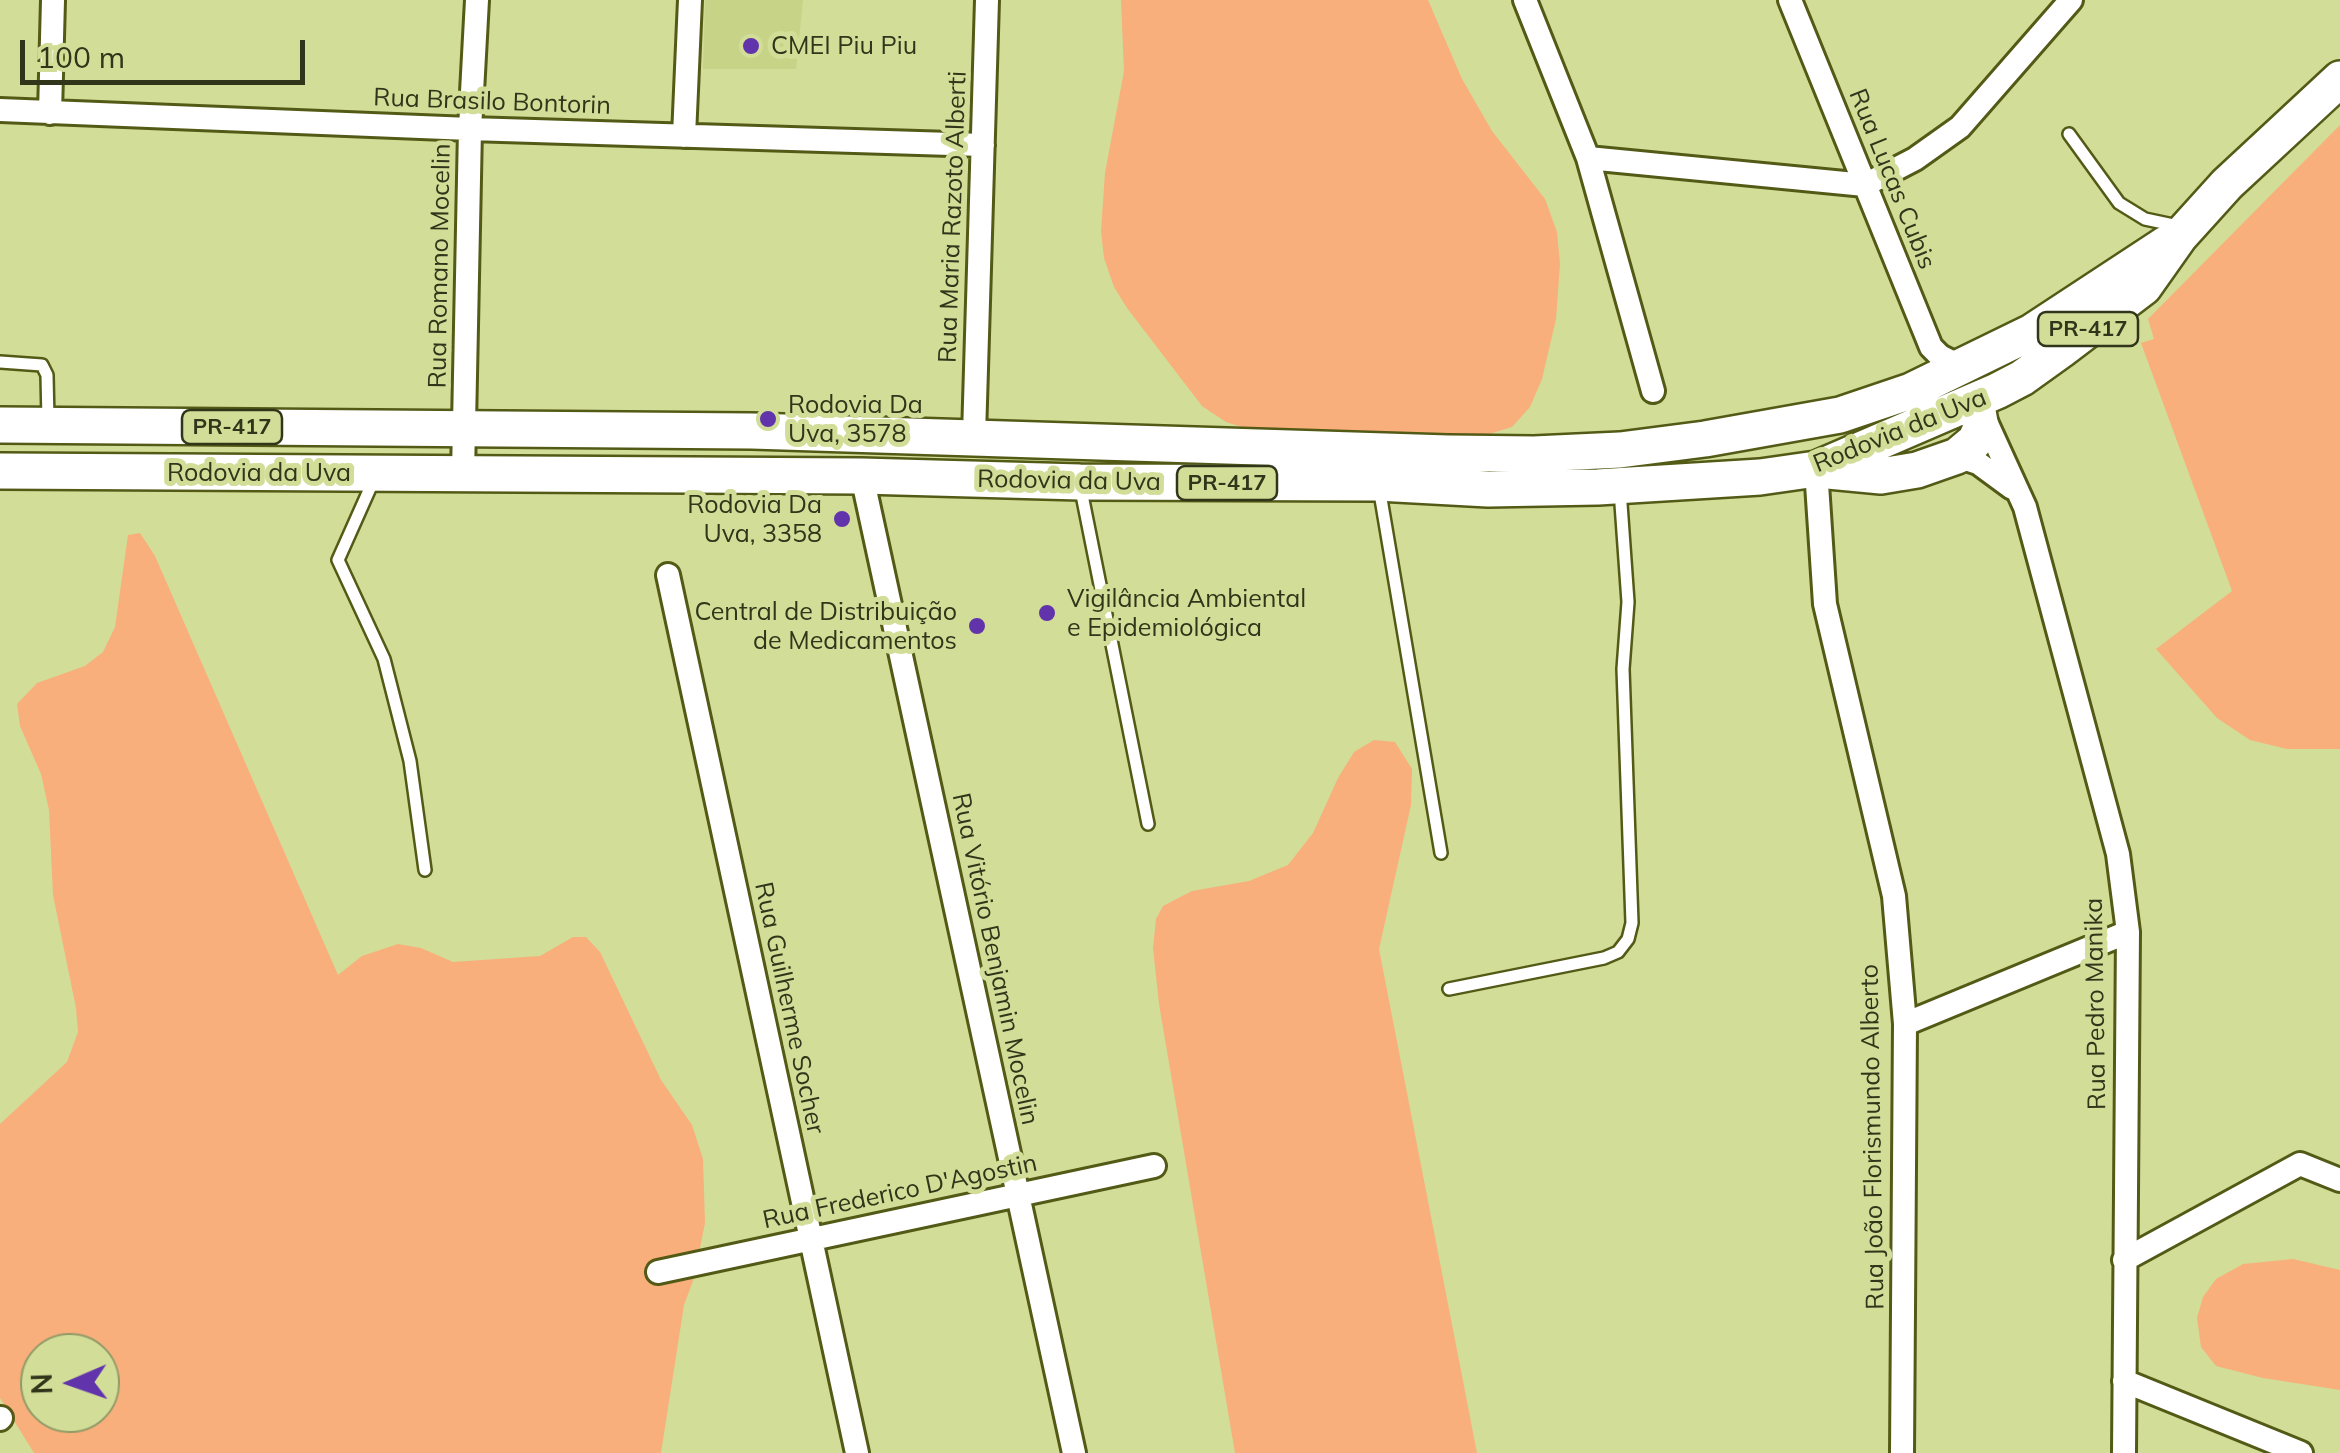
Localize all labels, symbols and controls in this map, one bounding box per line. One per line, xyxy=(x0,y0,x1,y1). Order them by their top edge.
scale bar xyxy=(25,20,310,82)
place label: CMEI Piu Piu xyxy=(771,31,917,61)
marker: CMEI Piu Piu xyxy=(740,35,762,57)
text: 100 m xyxy=(37,38,125,76)
street label: Rua Maria Razoto Alberti xyxy=(933,70,973,364)
street label: Rua Brasilo Bontorin xyxy=(373,83,611,121)
street label: Rua Lucas Cubis xyxy=(1842,84,1942,274)
street label: Rua Romano Mocelin xyxy=(423,143,457,389)
road number: PR-417 xyxy=(2038,312,2138,346)
street label: Rodovia da Uva xyxy=(1809,383,1991,479)
place label: Rodovia Da Uva, 3578 xyxy=(788,390,923,449)
marker: Rodovia Da Uva, 3578 xyxy=(757,408,779,430)
road number: PR-417 xyxy=(182,410,282,444)
street label: Rodovia da Uva xyxy=(167,458,351,488)
street label: Rodovia da Uva xyxy=(977,464,1161,498)
road number: PR-417 xyxy=(1177,466,1277,500)
place label: Rodovia Da Uva, 3358 xyxy=(687,490,822,549)
marker: Rodovia Da Uva, 3358 xyxy=(831,508,853,530)
place label: Vigilância Ambiental e Epidemiológica xyxy=(1067,584,1306,643)
place label: Central de Distribuição de Medicamentos xyxy=(695,597,957,656)
marker: Vigilância Ambiental e Epidemiológica xyxy=(1036,602,1058,624)
marker: Central de Distribuição de Medicamentos xyxy=(966,615,988,637)
street label: Rua Vitório Benjamin Mocelin xyxy=(945,790,1045,1128)
street label: Rua Guilherme Socher xyxy=(748,879,830,1137)
street label: Rua Pedro Manika xyxy=(2079,898,2113,1110)
street label: Rua João Florismundo Alberto xyxy=(1855,964,1891,1310)
street label: Rua Frederico D'Agostin xyxy=(760,1148,1040,1236)
north arrow xyxy=(20,1333,120,1433)
text: N xyxy=(24,1373,59,1395)

